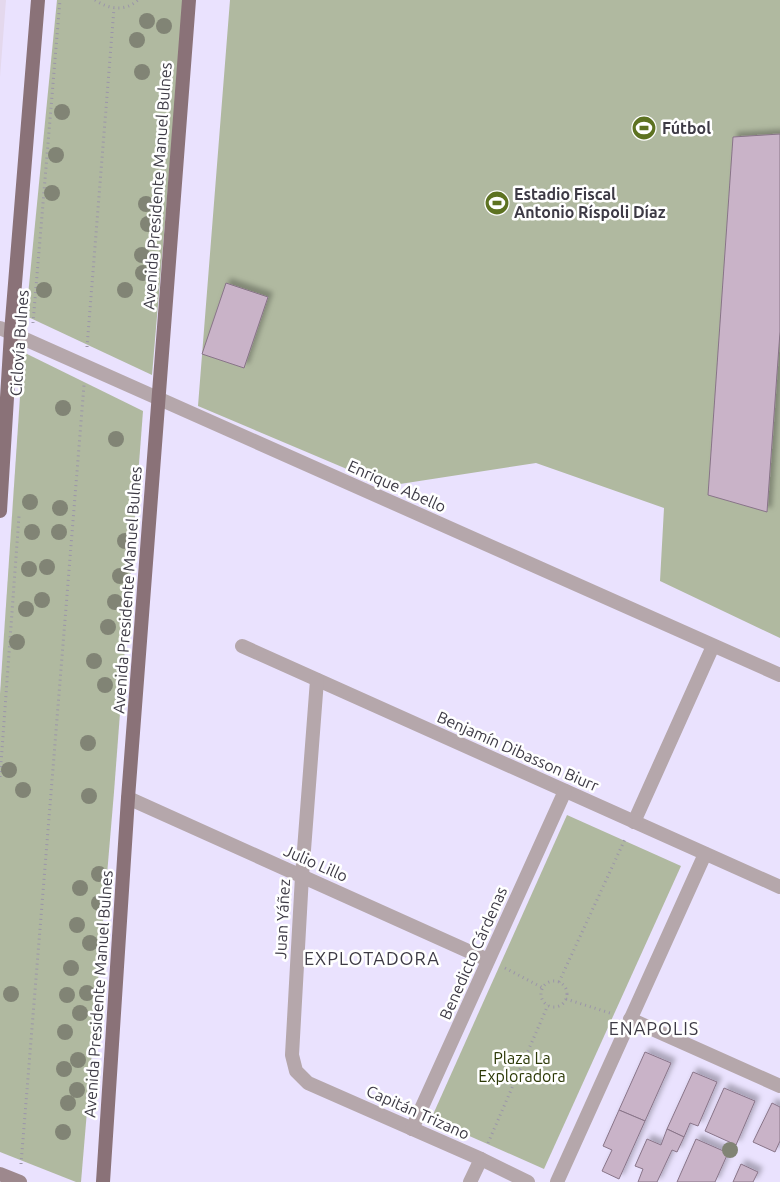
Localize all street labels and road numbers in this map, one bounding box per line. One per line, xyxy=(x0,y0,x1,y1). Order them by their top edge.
street label: Avenida Presidente Manuel Bulnes xyxy=(139,62,175,310)
street label: Ciclovía Bulnes xyxy=(6,289,32,397)
street label: Enrique Abello xyxy=(345,456,449,516)
street label: Avenida Presidente Manuel Bulnes xyxy=(109,466,145,714)
street label: Benjamín Dibasson Biurr xyxy=(434,707,602,795)
street label: Julio Lillo xyxy=(281,841,351,885)
street label: Avenida Presidente Manuel Bulnes xyxy=(80,870,116,1118)
street label: Juan Yáñez xyxy=(271,878,293,960)
street label: Benedicto Cárdenas xyxy=(436,884,510,1022)
street label: Capitán Trizano xyxy=(364,1081,472,1143)

